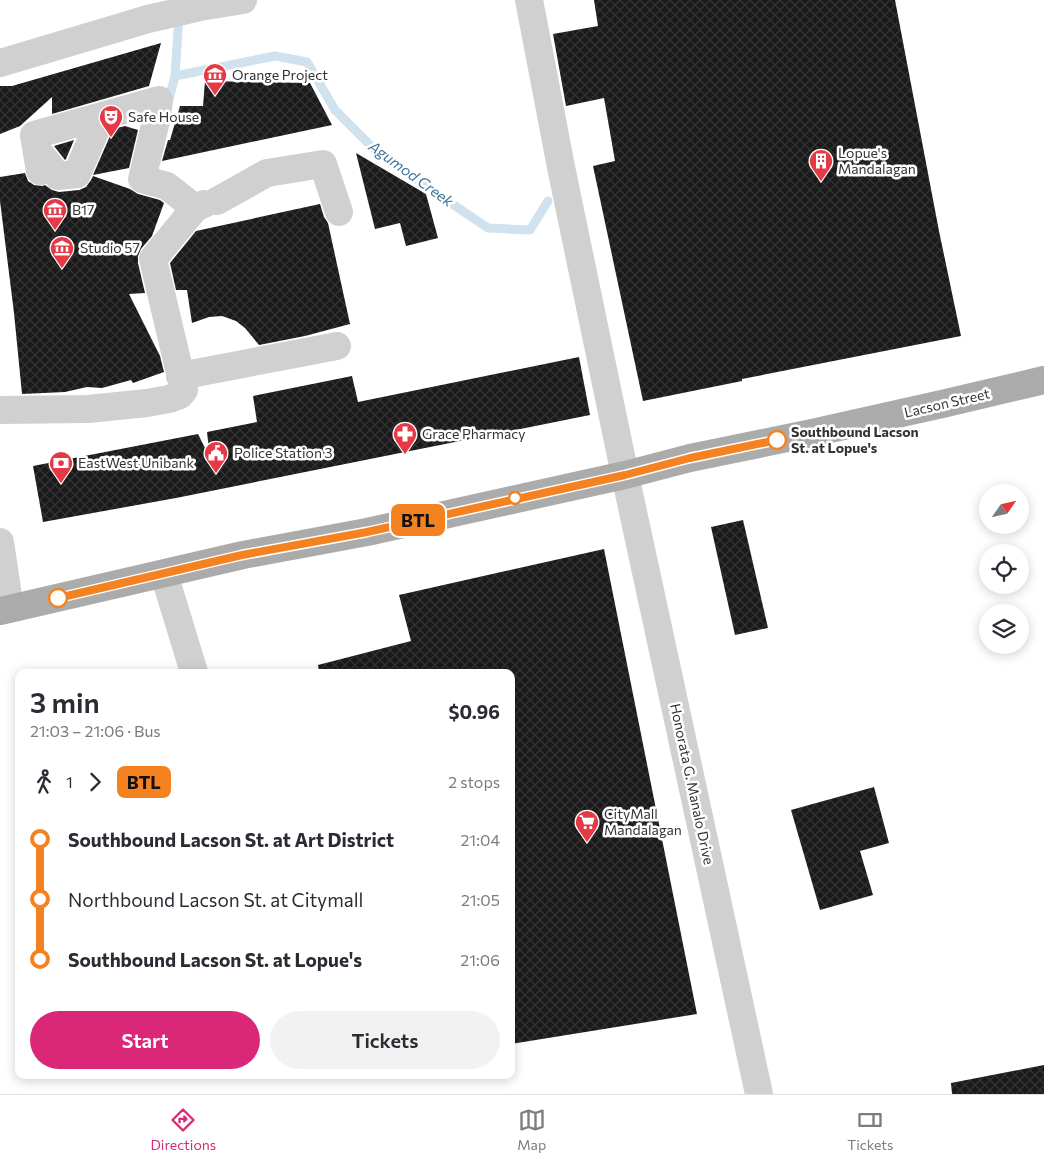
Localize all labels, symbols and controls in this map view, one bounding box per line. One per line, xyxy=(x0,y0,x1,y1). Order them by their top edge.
museum icon: Orange Project xyxy=(202,62,228,96)
place label: Orange Project xyxy=(232,66,328,83)
theatre icon: Safe House xyxy=(98,104,124,138)
place label: Safe House xyxy=(128,108,199,125)
water label: Agumod Creek xyxy=(365,136,458,210)
place label: Lopue's Mandalagan xyxy=(838,144,916,177)
building icon: Lopue's Mandalagan xyxy=(808,148,834,182)
museum icon: B17 xyxy=(42,197,68,231)
place label: B17 xyxy=(72,201,94,218)
museum icon: Studio 57 xyxy=(49,235,75,269)
place label: Studio 57 xyxy=(80,239,140,256)
street label: Lacson Street xyxy=(902,384,992,421)
pharmacy icon: Grace Pharmacy xyxy=(392,421,418,455)
place label: Southbound Lacson St. at Lopue's xyxy=(791,423,919,456)
place label: Grace Pharmacy xyxy=(422,425,525,442)
marker: Southbound Lacson St. at Lopue's xyxy=(767,430,787,450)
public building icon: Police Station 3 xyxy=(203,440,229,474)
place label: Police Station 3 xyxy=(234,444,333,461)
bank icon: EastWest Unibank xyxy=(48,450,74,484)
place label: EastWest Unibank xyxy=(78,454,195,471)
north arrow xyxy=(979,484,1029,534)
map controls xyxy=(979,484,1029,654)
unlabelled marker xyxy=(508,491,522,505)
line badge: BTL xyxy=(389,504,447,536)
text: BTL xyxy=(401,509,435,531)
button: locate xyxy=(979,544,1029,594)
unlabelled marker xyxy=(48,588,68,608)
button: layers xyxy=(979,604,1029,654)
text: 3 min xyxy=(30,685,100,719)
text: $0.96 xyxy=(449,700,500,723)
street label: Honorata G. Manalo Drive xyxy=(667,702,718,866)
text: 21:03 – 21:06 · Bus xyxy=(30,721,161,740)
icon: walk xyxy=(30,768,58,796)
icon: forward xyxy=(81,768,109,796)
text: BTL xyxy=(127,771,161,793)
text: 1 xyxy=(66,772,73,791)
text: 2 stops xyxy=(448,772,500,791)
place label: CityMall Mandalagan xyxy=(604,805,682,838)
supermarket icon: CityMall Mandalagan xyxy=(574,809,600,843)
text: Southbound Lacson St. at Art District xyxy=(68,828,394,851)
text: 21:04 xyxy=(460,830,500,849)
text: Northbound Lacson St. at Citymall xyxy=(68,888,363,911)
text: 21:05 xyxy=(461,890,500,909)
text: Southbound Lacson St. at Lopue's xyxy=(68,948,362,971)
text: 21:06 xyxy=(460,950,500,969)
button: Start xyxy=(30,1011,260,1069)
button: Tickets xyxy=(270,1011,500,1069)
tab: Directions xyxy=(151,1106,216,1153)
tab: Map xyxy=(517,1106,546,1153)
tab: Tickets xyxy=(847,1106,893,1153)

